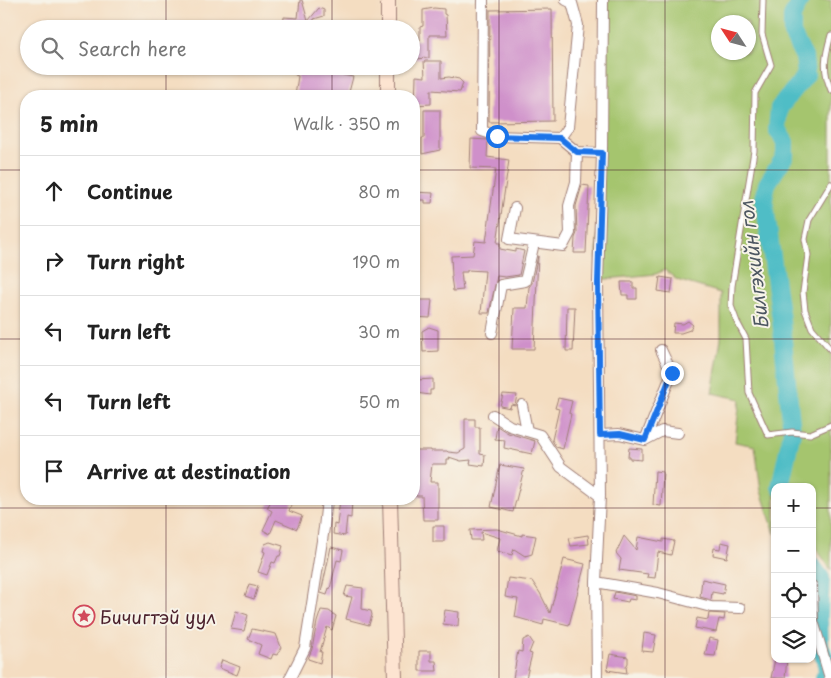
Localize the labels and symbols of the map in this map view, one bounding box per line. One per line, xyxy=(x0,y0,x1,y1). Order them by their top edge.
north arrow xyxy=(711,15,756,60)
route start xyxy=(486,125,509,148)
water label: Билгэхийн гол xyxy=(731,199,775,331)
route end xyxy=(661,362,684,385)
place label: Бичигтэй уул xyxy=(100,603,216,630)
place icon: Бичигтэй уул xyxy=(72,604,96,628)

